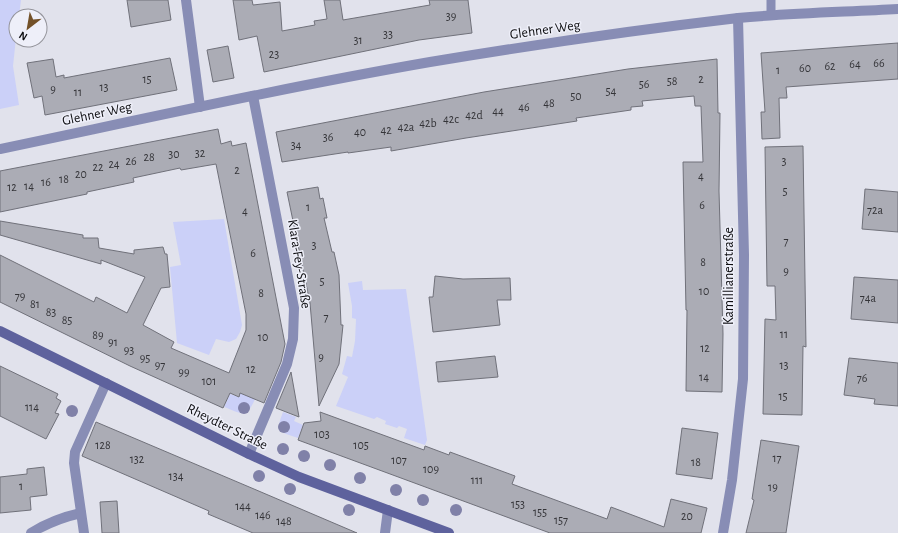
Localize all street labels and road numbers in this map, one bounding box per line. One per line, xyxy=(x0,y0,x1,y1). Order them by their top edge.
street label: Glehner Weg xyxy=(509,18,581,42)
street label: Glehner Weg xyxy=(61,100,133,128)
street label: Klara-Fey-Straße xyxy=(285,218,313,310)
street label: Kamillianerstraße xyxy=(722,227,736,325)
street label: Rheydter Straße xyxy=(184,401,270,453)

